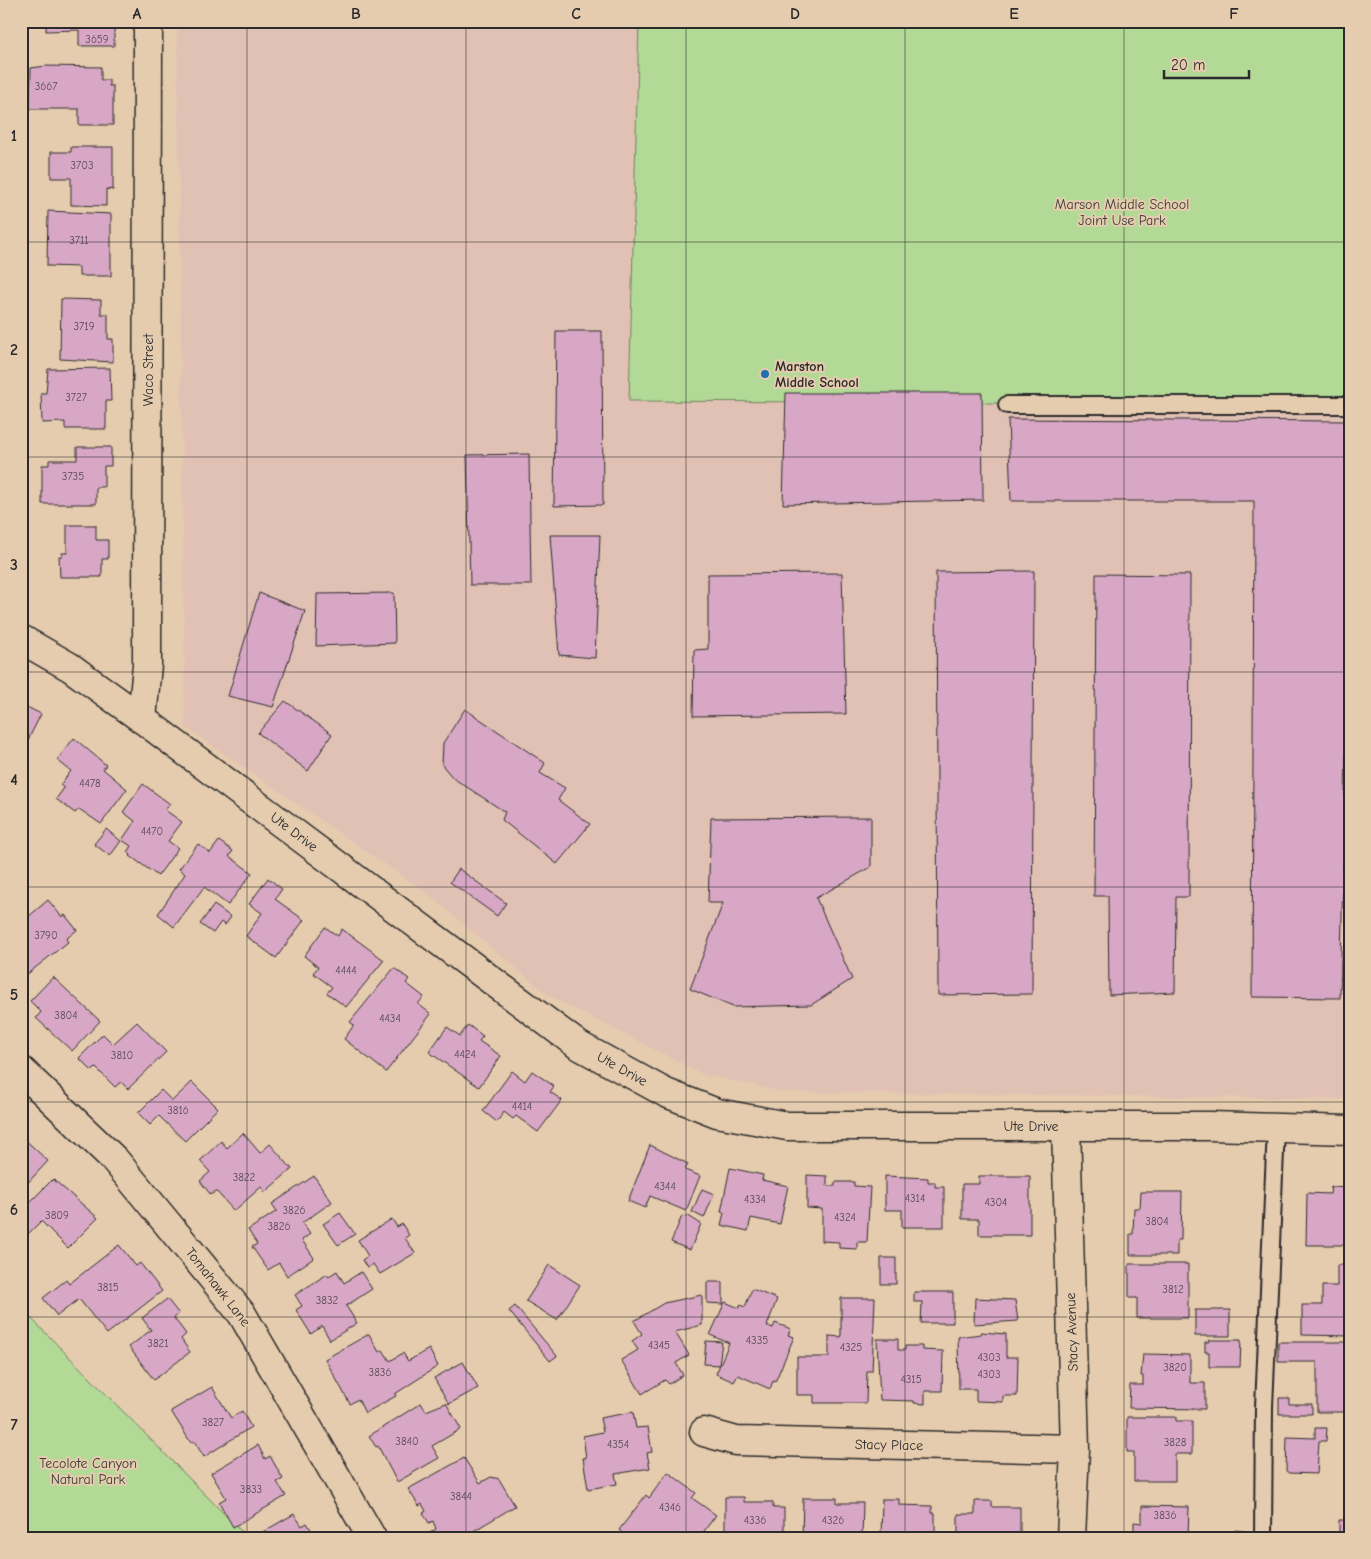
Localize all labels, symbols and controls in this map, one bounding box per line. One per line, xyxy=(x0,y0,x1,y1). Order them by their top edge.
text: A xyxy=(133,5,142,23)
text: B xyxy=(351,5,361,23)
text: C xyxy=(571,5,581,23)
text: D xyxy=(790,5,800,23)
text: E xyxy=(1009,5,1019,23)
text: F xyxy=(1229,5,1239,23)
house number: 3659 xyxy=(85,33,109,46)
scale bar xyxy=(1164,48,1248,80)
text: 20 m xyxy=(1171,56,1205,74)
house number: 3667 xyxy=(35,80,57,93)
text: 1 xyxy=(11,127,17,145)
house number: 3703 xyxy=(70,159,94,172)
park label: Marson Middle School Joint Use Park xyxy=(1055,196,1189,229)
house number: 3711 xyxy=(69,234,89,247)
house number: 3719 xyxy=(74,320,95,333)
street label: Waco Street xyxy=(140,333,157,406)
text: 2 xyxy=(10,341,18,359)
place label: Marston Middle School xyxy=(775,358,859,391)
marker: Marston Middle School xyxy=(759,368,771,380)
house number: 3727 xyxy=(65,391,87,404)
house number: 3735 xyxy=(62,470,84,483)
text: 3 xyxy=(10,556,18,574)
text: 4 xyxy=(10,771,18,789)
house number: 4478 xyxy=(79,777,101,790)
street label: Ute Drive xyxy=(267,809,321,855)
house number: 4470 xyxy=(141,825,163,838)
house number: 3790 xyxy=(34,929,58,942)
house number: 4444 xyxy=(335,964,357,977)
text: 5 xyxy=(10,986,18,1004)
house number: 3804 xyxy=(54,1009,78,1022)
house number: 4434 xyxy=(379,1012,401,1025)
house number: 4424 xyxy=(454,1048,476,1061)
street label: Ute Drive xyxy=(594,1048,650,1090)
house number: 3810 xyxy=(111,1049,133,1062)
house number: 4414 xyxy=(512,1100,532,1113)
house number: 3816 xyxy=(167,1104,189,1117)
street label: Ute Drive xyxy=(1003,1118,1059,1135)
house number: 3822 xyxy=(233,1171,256,1184)
house number: 4344 xyxy=(654,1180,676,1193)
house number: 4314 xyxy=(905,1192,925,1205)
house number: 4334 xyxy=(744,1193,766,1206)
house number: 4304 xyxy=(985,1196,1007,1209)
text: 6 xyxy=(10,1201,18,1219)
house number: 3826 xyxy=(283,1204,306,1217)
house number: 3809 xyxy=(45,1209,69,1222)
house number: 4324 xyxy=(834,1211,856,1224)
house number: 3804 xyxy=(1145,1215,1169,1228)
house number: 3826 xyxy=(268,1220,291,1233)
street label: Tomahawk Lane xyxy=(182,1244,254,1330)
house number: 3815 xyxy=(97,1281,119,1294)
house number: 3812 xyxy=(1162,1283,1184,1296)
street label: Stacy Avenue xyxy=(1062,1292,1082,1372)
house number: 3832 xyxy=(316,1294,339,1307)
house number: 4335 xyxy=(746,1334,768,1347)
house number: 3821 xyxy=(147,1337,169,1350)
house number: 4345 xyxy=(648,1339,670,1352)
house number: 4325 xyxy=(840,1341,862,1354)
house number: 4303 xyxy=(977,1351,1001,1364)
house number: 3820 xyxy=(1163,1361,1187,1374)
house number: 3836 xyxy=(369,1366,391,1379)
house number: 4303 xyxy=(977,1368,1001,1381)
house number: 4315 xyxy=(900,1373,922,1386)
text: 7 xyxy=(10,1416,18,1434)
house number: 3827 xyxy=(202,1416,224,1429)
house number: 3840 xyxy=(395,1435,419,1448)
street label: Stacy Place xyxy=(855,1436,923,1454)
house number: 3828 xyxy=(1164,1436,1187,1449)
house number: 4354 xyxy=(607,1438,629,1451)
park label: Tecolote Canyon Natural Park xyxy=(39,1455,137,1488)
house number: 3833 xyxy=(240,1483,262,1496)
house number: 3844 xyxy=(450,1490,472,1503)
house number: 4346 xyxy=(659,1501,681,1514)
house number: 3836 xyxy=(1154,1509,1176,1522)
house number: 4336 xyxy=(744,1514,766,1527)
house number: 4326 xyxy=(822,1514,844,1527)

